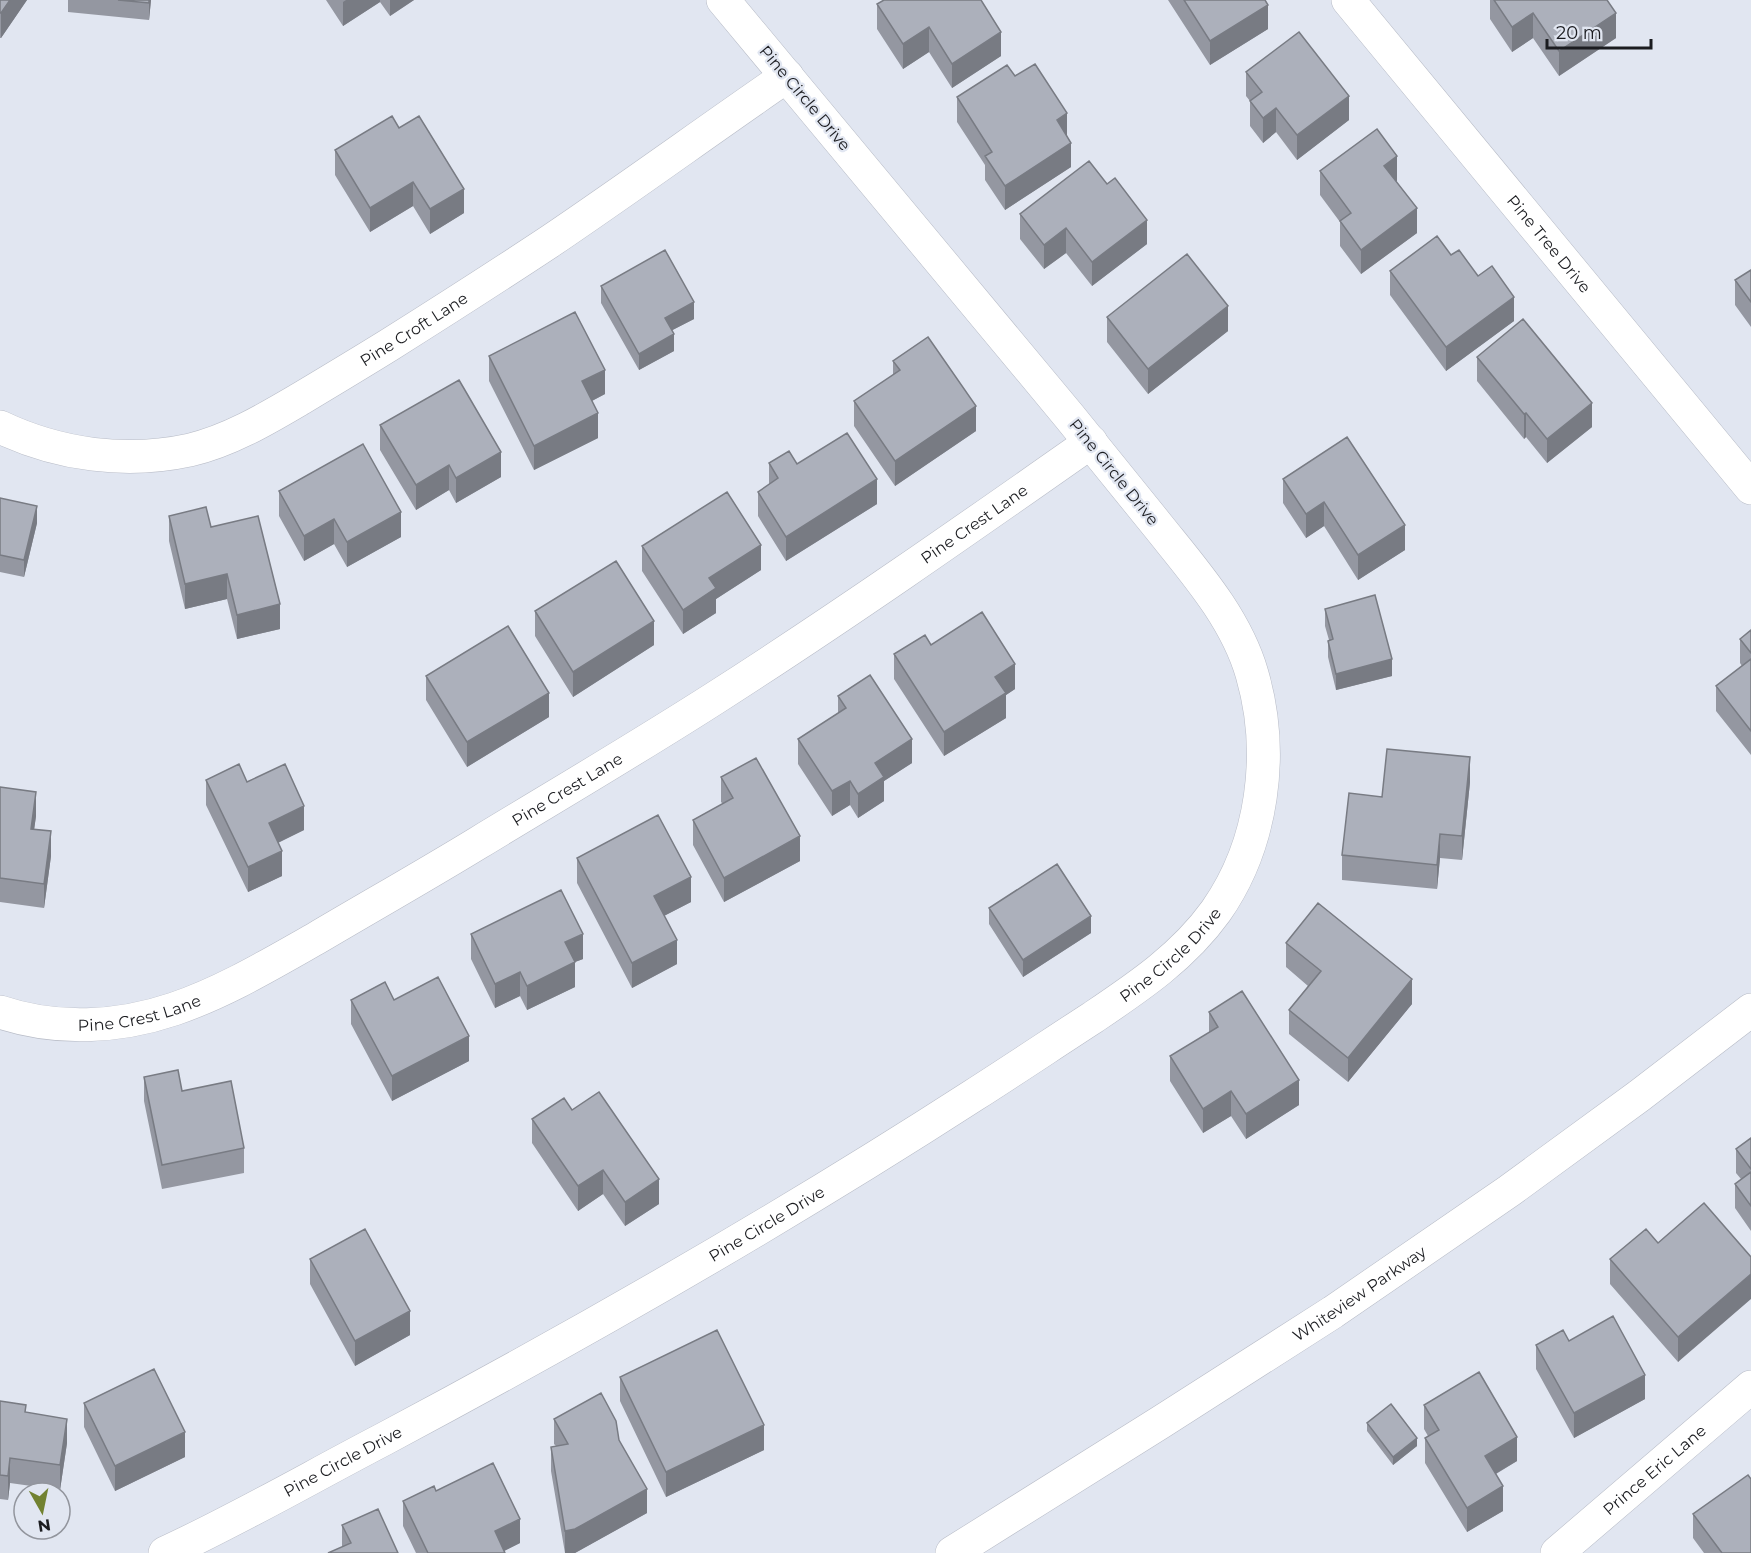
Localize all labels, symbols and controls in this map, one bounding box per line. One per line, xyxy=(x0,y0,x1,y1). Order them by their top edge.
scale bar xyxy=(1547,12,1650,50)
text: 20 m xyxy=(1556,22,1602,44)
street label: Pine Circle Drive xyxy=(756,42,854,154)
street label: Pine Tree Drive xyxy=(1503,191,1595,296)
street label: Pine Croft Lane xyxy=(356,288,471,370)
street label: Pine Circle Drive xyxy=(1065,415,1163,529)
street label: Pine Crest Lane xyxy=(917,480,1031,567)
street label: Pine Crest Lane xyxy=(508,749,626,830)
street label: Pine Circle Drive xyxy=(1116,904,1225,1006)
street label: Pine Crest Lane xyxy=(78,990,204,1034)
street label: Pine Circle Drive xyxy=(705,1182,828,1265)
street label: Whiteview Parkway xyxy=(1289,1241,1430,1345)
street label: Prince Eric Lane xyxy=(1599,1421,1710,1519)
street label: Pine Circle Drive xyxy=(280,1422,405,1501)
north arrow xyxy=(12,1481,72,1541)
text: N xyxy=(36,1515,52,1536)

